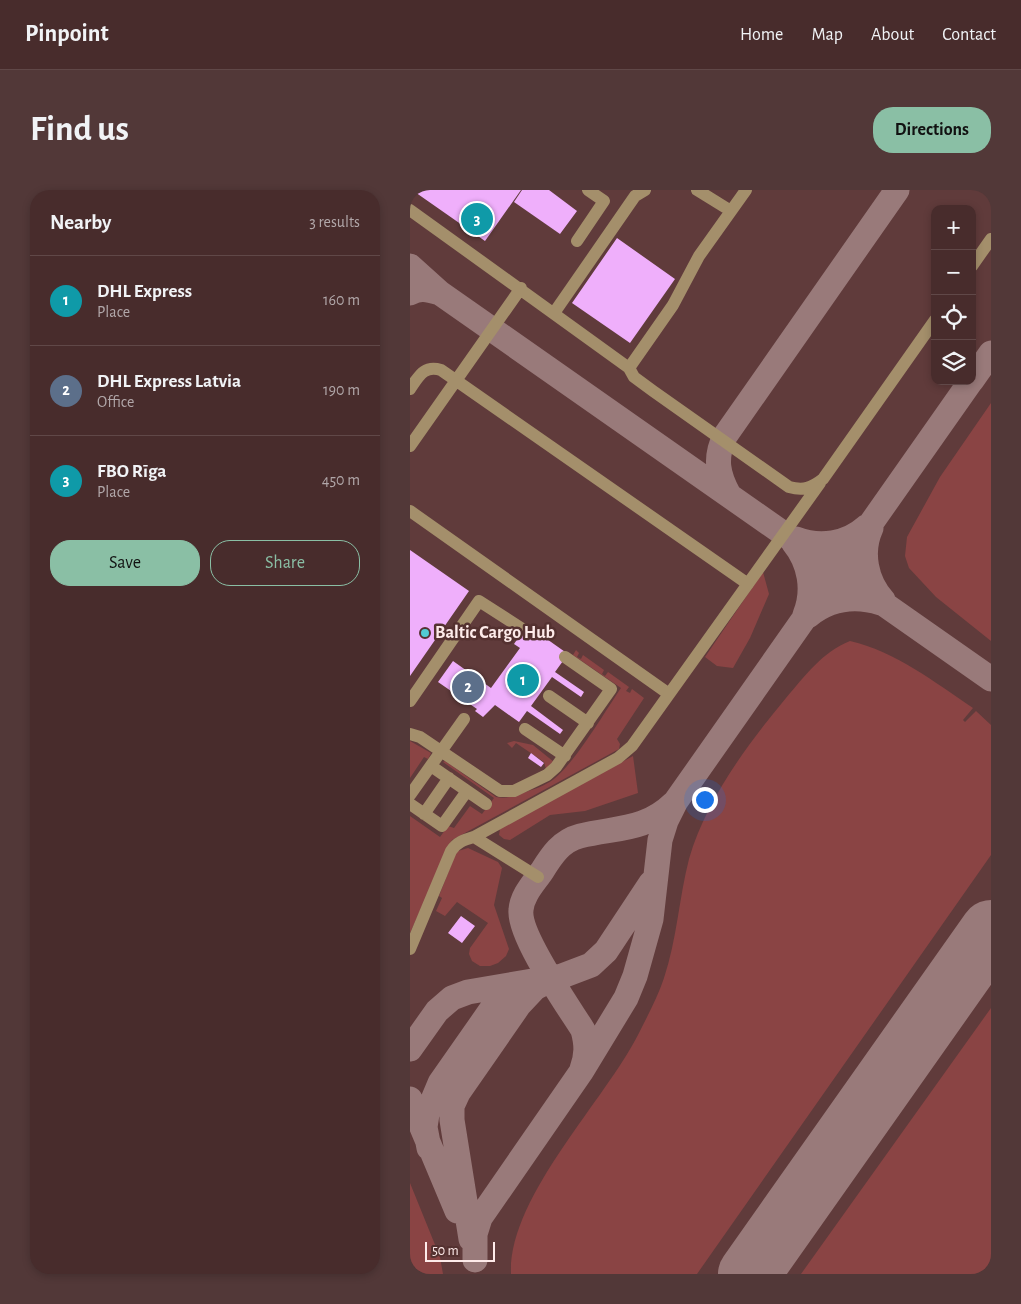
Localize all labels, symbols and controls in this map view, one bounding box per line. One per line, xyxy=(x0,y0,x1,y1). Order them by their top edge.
text: Pinpoint xyxy=(25,22,109,46)
text: Home xyxy=(740,26,783,44)
text: Map xyxy=(811,26,843,44)
text: About xyxy=(871,26,914,44)
text: Contact xyxy=(942,26,996,44)
button: Directions xyxy=(873,107,991,153)
text: Find us xyxy=(30,112,129,147)
pin: 3 xyxy=(461,200,493,238)
map controls xyxy=(931,205,976,385)
button: + xyxy=(931,205,976,250)
text: Nearby xyxy=(50,212,111,233)
text: 3 results xyxy=(309,214,360,230)
button: − xyxy=(931,250,976,295)
text: DHL Express xyxy=(97,282,192,301)
text: 1 xyxy=(63,292,69,308)
text: 160 m xyxy=(323,292,360,308)
button: locate xyxy=(931,295,976,340)
text: Place xyxy=(97,304,130,320)
button: layers xyxy=(931,340,976,385)
text: DHL Express Latvia xyxy=(97,372,241,391)
text: 2 xyxy=(62,382,70,398)
text: 190 m xyxy=(323,382,360,398)
text: Office xyxy=(97,394,134,410)
text: FBO Rīga xyxy=(97,462,166,481)
text: 3 xyxy=(63,472,69,488)
text: 450 m xyxy=(322,472,360,488)
text: Place xyxy=(97,484,130,500)
button: Save xyxy=(50,540,200,586)
button: Share xyxy=(210,540,360,586)
place label: Baltic Cargo Hub xyxy=(435,624,555,642)
marker: Baltic Cargo Hub xyxy=(419,627,431,639)
pin: 1 xyxy=(507,661,539,699)
pin: 2 xyxy=(452,668,484,706)
your location xyxy=(692,787,718,813)
scale bar xyxy=(425,1239,495,1262)
text: 50 m xyxy=(432,1244,459,1258)

